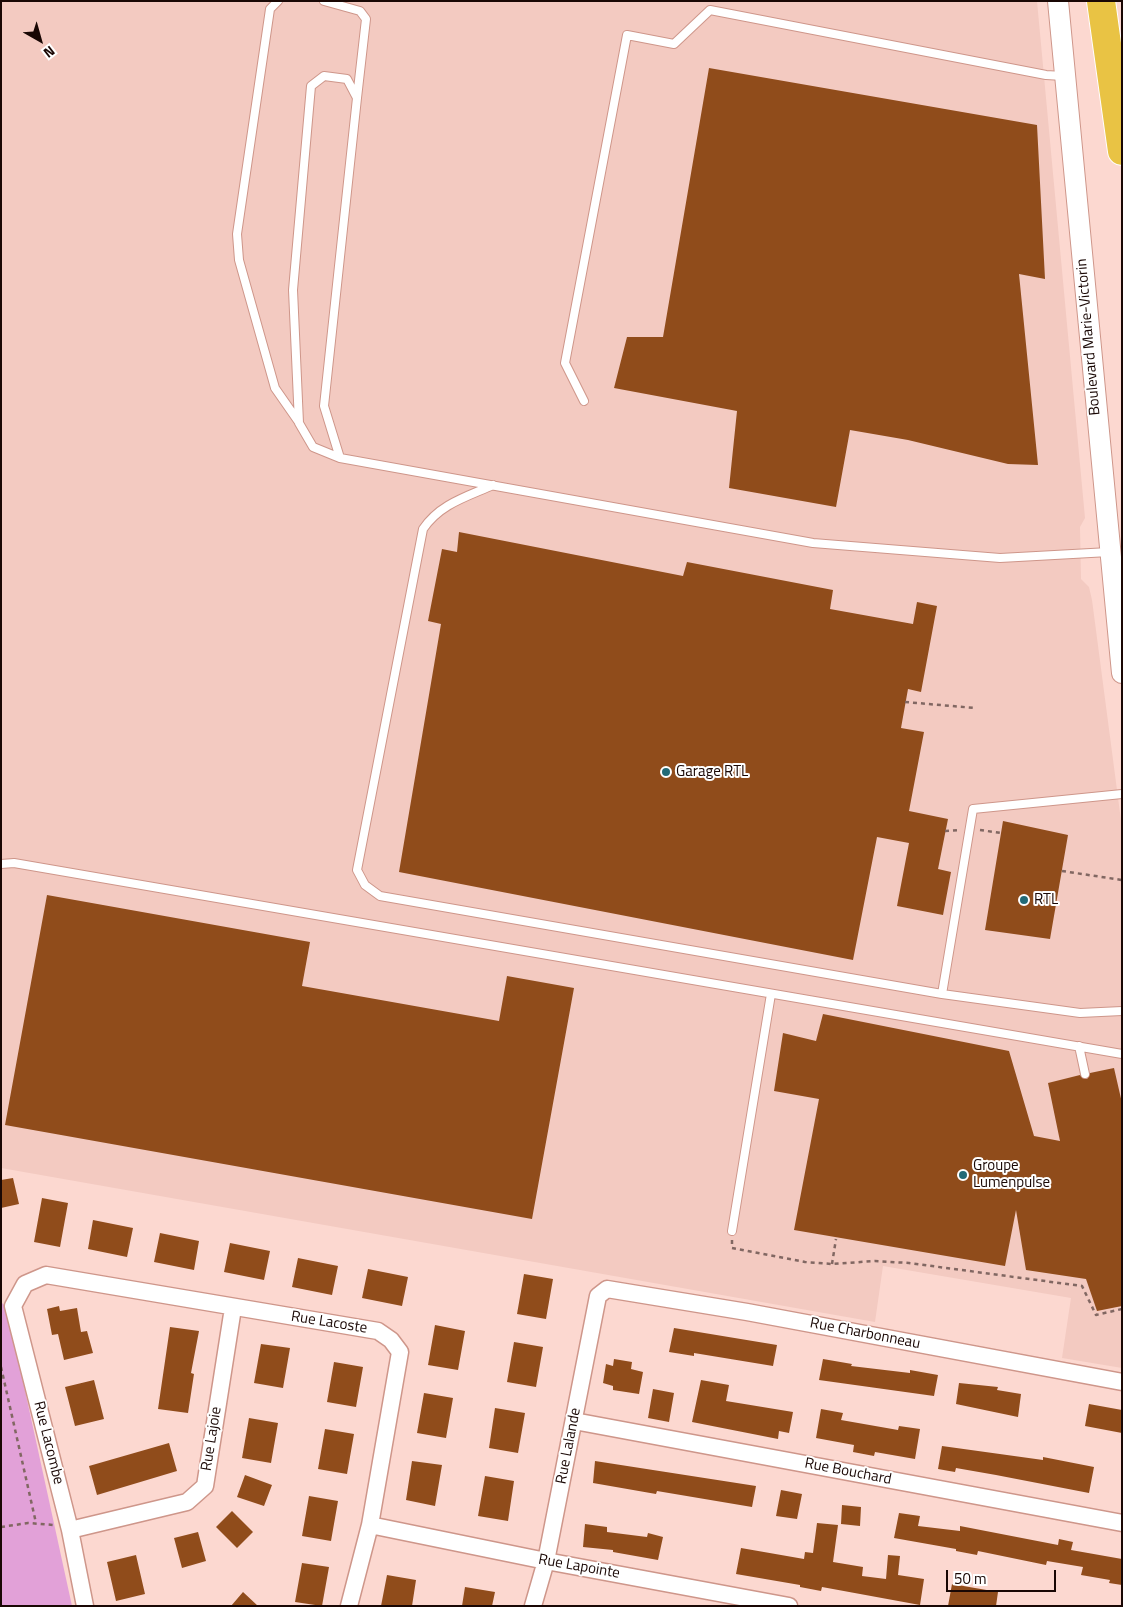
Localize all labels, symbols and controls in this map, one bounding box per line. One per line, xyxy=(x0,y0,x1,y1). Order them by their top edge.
north arrow xyxy=(15,15,65,65)
text: N xyxy=(39,41,60,63)
street label: Boulevard Marie-Victorin xyxy=(1073,258,1105,416)
place label: Garage RTL xyxy=(676,763,748,781)
marker: Garage RTL xyxy=(660,766,672,778)
place label: RTL xyxy=(1034,891,1058,909)
marker: RTL xyxy=(1018,894,1030,906)
place label: Groupe Lumenpulse xyxy=(973,1157,1050,1192)
marker: Groupe Lumenpulse xyxy=(957,1169,969,1181)
street label: Rue Lacoste xyxy=(290,1308,368,1338)
street label: Rue Charbonneau xyxy=(808,1314,922,1354)
street label: Rue Lacombe xyxy=(29,1400,67,1486)
street label: Rue Lajoie xyxy=(198,1406,226,1472)
street label: Rue Lalande xyxy=(553,1406,585,1486)
street label: Rue Bouchard xyxy=(803,1455,893,1489)
street label: Rue Lapointe xyxy=(537,1551,621,1583)
scale bar xyxy=(948,1560,1058,1592)
text: 50 m xyxy=(954,1567,987,1590)

